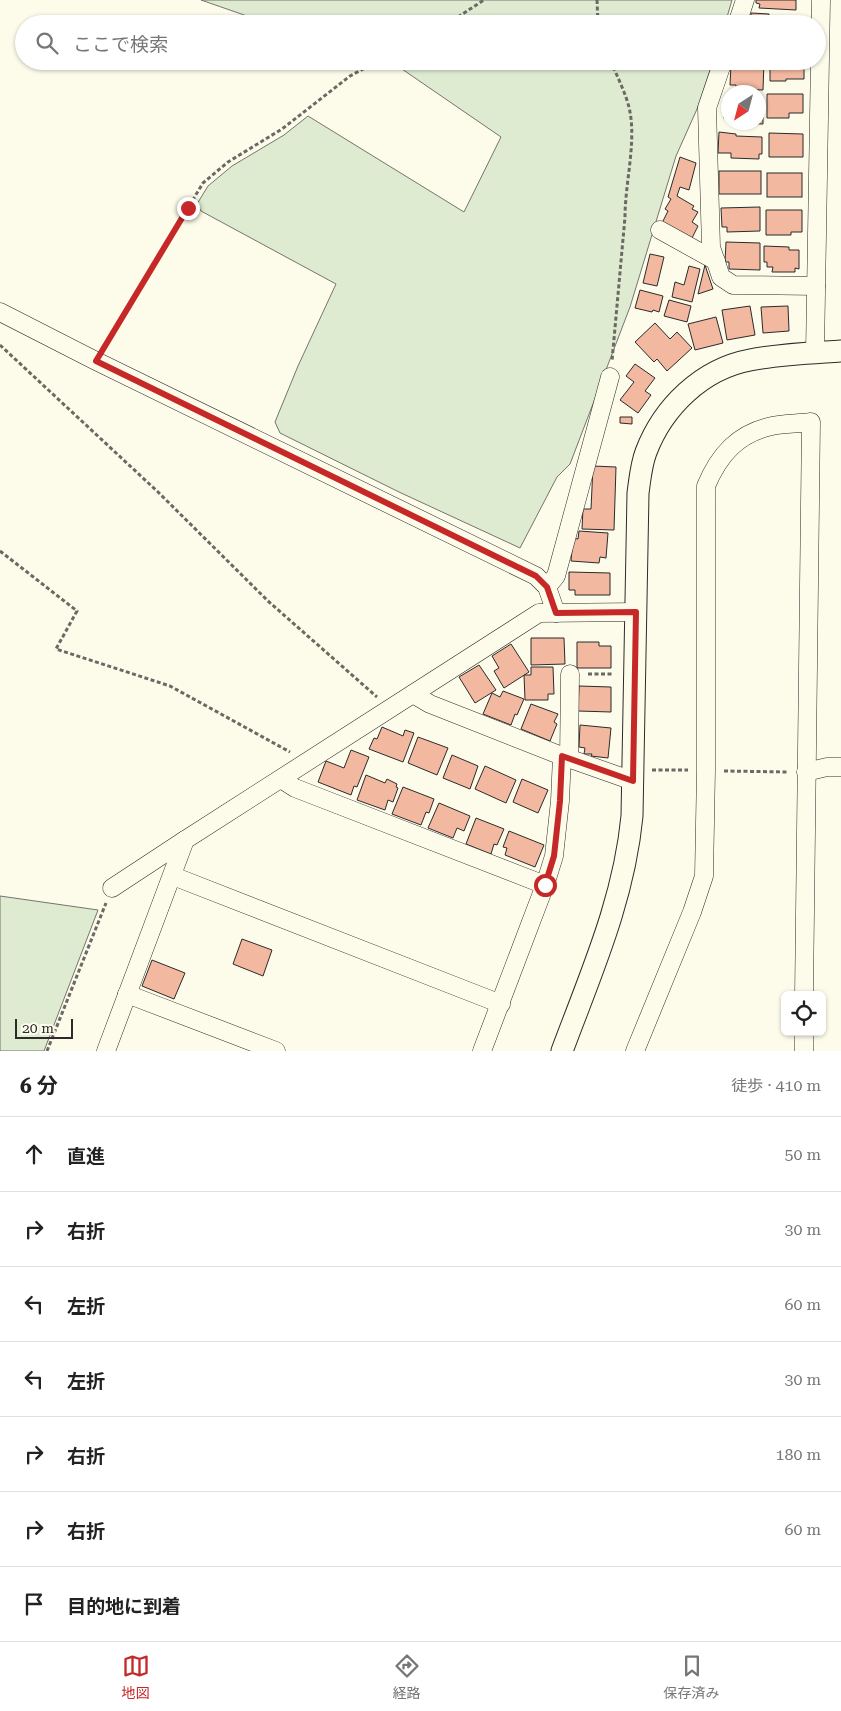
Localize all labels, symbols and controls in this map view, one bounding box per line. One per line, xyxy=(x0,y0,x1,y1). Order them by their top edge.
search box xyxy=(15,15,826,70)
icon: search xyxy=(33,29,61,57)
text: ここで検索 xyxy=(73,33,168,56)
north arrow xyxy=(721,85,766,130)
route end xyxy=(177,197,200,220)
route start xyxy=(534,874,557,897)
map controls xyxy=(781,991,826,1036)
button: locate xyxy=(781,991,826,1036)
scale bar xyxy=(15,1016,72,1039)
text: 20 m xyxy=(22,1020,54,1036)
text: 6 分 xyxy=(20,1074,58,1098)
text: 徒歩 · 410 m xyxy=(731,1076,821,1095)
icon: ahead xyxy=(20,1140,48,1168)
text: 直進 xyxy=(67,1145,105,1168)
text: 50 m xyxy=(784,1145,821,1164)
icon: right xyxy=(20,1215,48,1243)
text: 右折 xyxy=(67,1220,105,1243)
text: 30 m xyxy=(784,1220,821,1239)
icon: left xyxy=(20,1290,48,1318)
text: 左折 xyxy=(67,1295,105,1318)
text: 60 m xyxy=(784,1295,821,1314)
icon: left xyxy=(20,1365,48,1393)
text: 左折 xyxy=(67,1370,105,1393)
text: 30 m xyxy=(784,1370,821,1389)
icon: right xyxy=(20,1440,48,1468)
text: 右折 xyxy=(67,1445,105,1468)
text: 180 m xyxy=(775,1445,821,1464)
icon: right xyxy=(20,1515,48,1543)
text: 右折 xyxy=(67,1520,105,1543)
text: 60 m xyxy=(784,1520,821,1539)
icon: arrive xyxy=(20,1590,48,1618)
text: 目的地に到着 xyxy=(67,1595,181,1618)
tab: 地図 xyxy=(122,1652,150,1702)
tab: 経路 xyxy=(393,1652,421,1702)
tab: 保存済み xyxy=(664,1652,720,1702)

